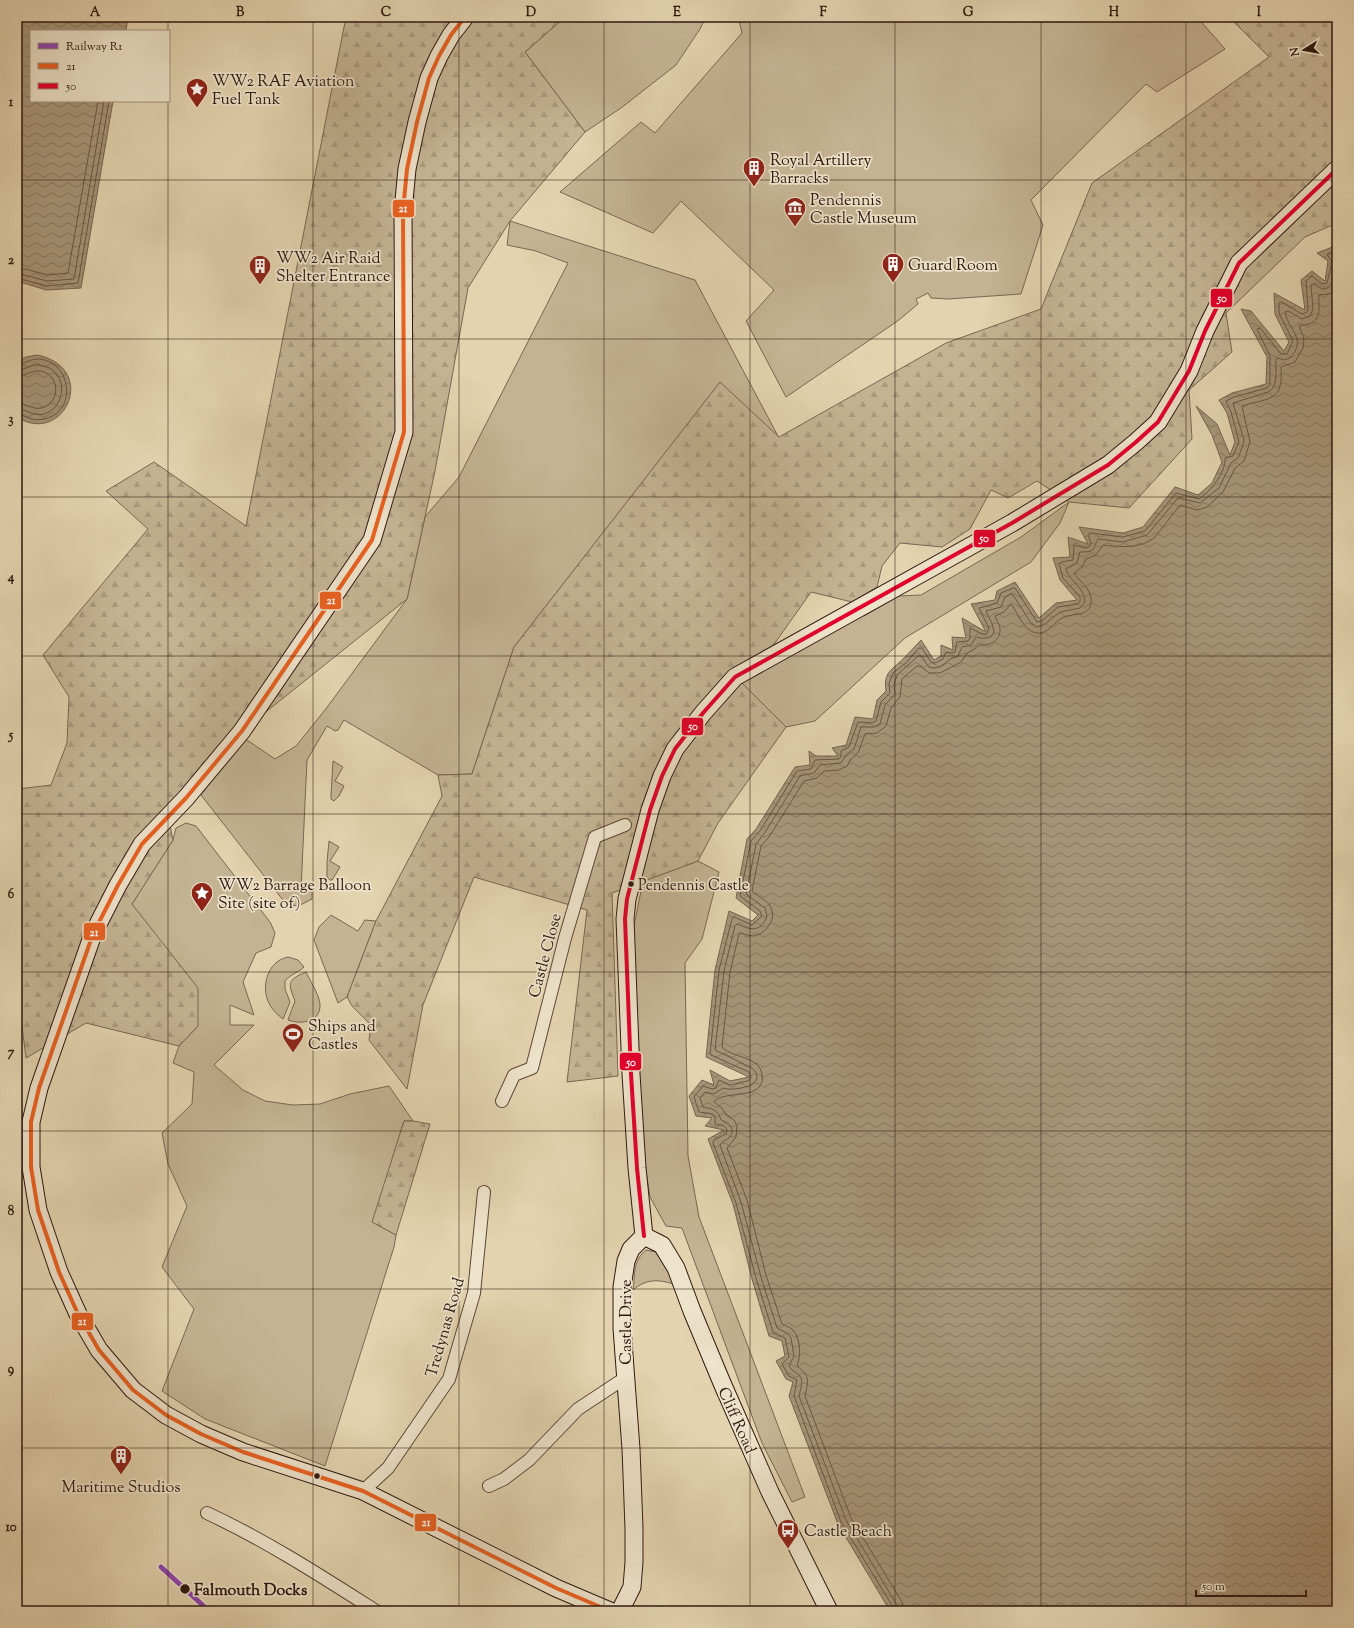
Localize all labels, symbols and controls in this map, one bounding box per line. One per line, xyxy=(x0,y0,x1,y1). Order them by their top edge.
text: A xyxy=(90,4,101,22)
text: B xyxy=(236,4,245,22)
text: C xyxy=(381,4,391,22)
text: D xyxy=(526,4,536,22)
text: E xyxy=(673,4,681,22)
text: F xyxy=(819,4,827,22)
text: G xyxy=(963,4,974,22)
text: H xyxy=(1109,4,1120,22)
text: I xyxy=(1257,4,1262,22)
legend xyxy=(30,30,170,102)
north arrow xyxy=(1284,30,1324,70)
text: Railway R1 xyxy=(66,38,122,56)
text: N xyxy=(1286,46,1304,59)
text: 21 xyxy=(66,58,76,76)
place label: WW2 RAF Aviation Fuel Tank xyxy=(212,71,355,112)
place icon: WW2 RAF Aviation Fuel Tank xyxy=(184,76,210,109)
text: 50 xyxy=(65,78,76,96)
text: 1 xyxy=(9,94,14,112)
place label: Royal Artillery Barracks xyxy=(770,150,871,191)
building icon: Royal Artillery Barracks xyxy=(741,155,767,188)
place label: Pendennis Castle Museum xyxy=(810,190,917,231)
museum icon: Pendennis Castle Museum xyxy=(782,195,808,228)
line badge: 21 xyxy=(392,199,415,218)
text: 21 xyxy=(399,201,408,217)
place label: WW2 Air Raid Shelter Entrance xyxy=(276,248,391,289)
building icon: Guard Room xyxy=(880,251,906,284)
text: 2 xyxy=(8,252,15,270)
building icon: WW2 Air Raid Shelter Entrance xyxy=(247,253,273,286)
place label: Guard Room xyxy=(908,255,998,278)
line badge: 50 xyxy=(1210,288,1233,308)
text: 50 xyxy=(1216,291,1227,307)
text: 3 xyxy=(8,411,14,429)
line badge: 50 xyxy=(973,529,996,548)
text: 50 xyxy=(978,531,989,547)
text: 4 xyxy=(7,569,15,587)
line badge: 21 xyxy=(319,591,342,610)
text: 21 xyxy=(327,593,336,609)
line badge: 50 xyxy=(681,717,704,736)
text: 50 xyxy=(687,719,698,735)
text: 5 xyxy=(8,727,14,745)
place label: WW2 Barrage Balloon Site (site of) xyxy=(218,875,372,916)
place label: Pendennis Castle xyxy=(638,876,749,897)
marker: Pendennis Castle xyxy=(626,879,636,889)
place icon: WW2 Barrage Balloon Site (site of) xyxy=(189,880,215,913)
text: 6 xyxy=(8,886,15,904)
street label: Castle Close xyxy=(524,911,569,1000)
line badge: 21 xyxy=(83,922,106,941)
text: 21 xyxy=(90,925,99,941)
place label: Ships and Castles xyxy=(308,1016,376,1057)
sports icon: Ships and Castles xyxy=(280,1021,306,1054)
text: 7 xyxy=(8,1044,15,1062)
line badge: 50 xyxy=(619,1052,642,1071)
text: 50 xyxy=(625,1055,636,1071)
text: 8 xyxy=(8,1203,15,1221)
street label: Tredynas Road xyxy=(421,1275,472,1380)
street label: Castle Drive xyxy=(616,1279,639,1365)
line badge: 21 xyxy=(71,1312,94,1331)
text: 21 xyxy=(78,1314,87,1330)
text: 9 xyxy=(8,1361,15,1379)
street label: Cliff Road xyxy=(711,1384,761,1458)
building icon: Maritime Studios xyxy=(108,1443,134,1476)
unlabelled marker xyxy=(312,1471,322,1481)
place label: Maritime Studios xyxy=(61,1477,181,1500)
line badge: 21 xyxy=(414,1513,437,1532)
text: 21 xyxy=(422,1515,431,1531)
bus stop icon: Castle Beach xyxy=(775,1517,801,1550)
text: 10 xyxy=(5,1519,17,1537)
place label: Castle Beach xyxy=(804,1521,893,1544)
scale bar xyxy=(1196,1572,1306,1598)
text: 50 m xyxy=(1201,1578,1225,1596)
place label: Falmouth Docks xyxy=(194,1580,307,1603)
marker: Falmouth Docks xyxy=(178,1582,192,1596)

